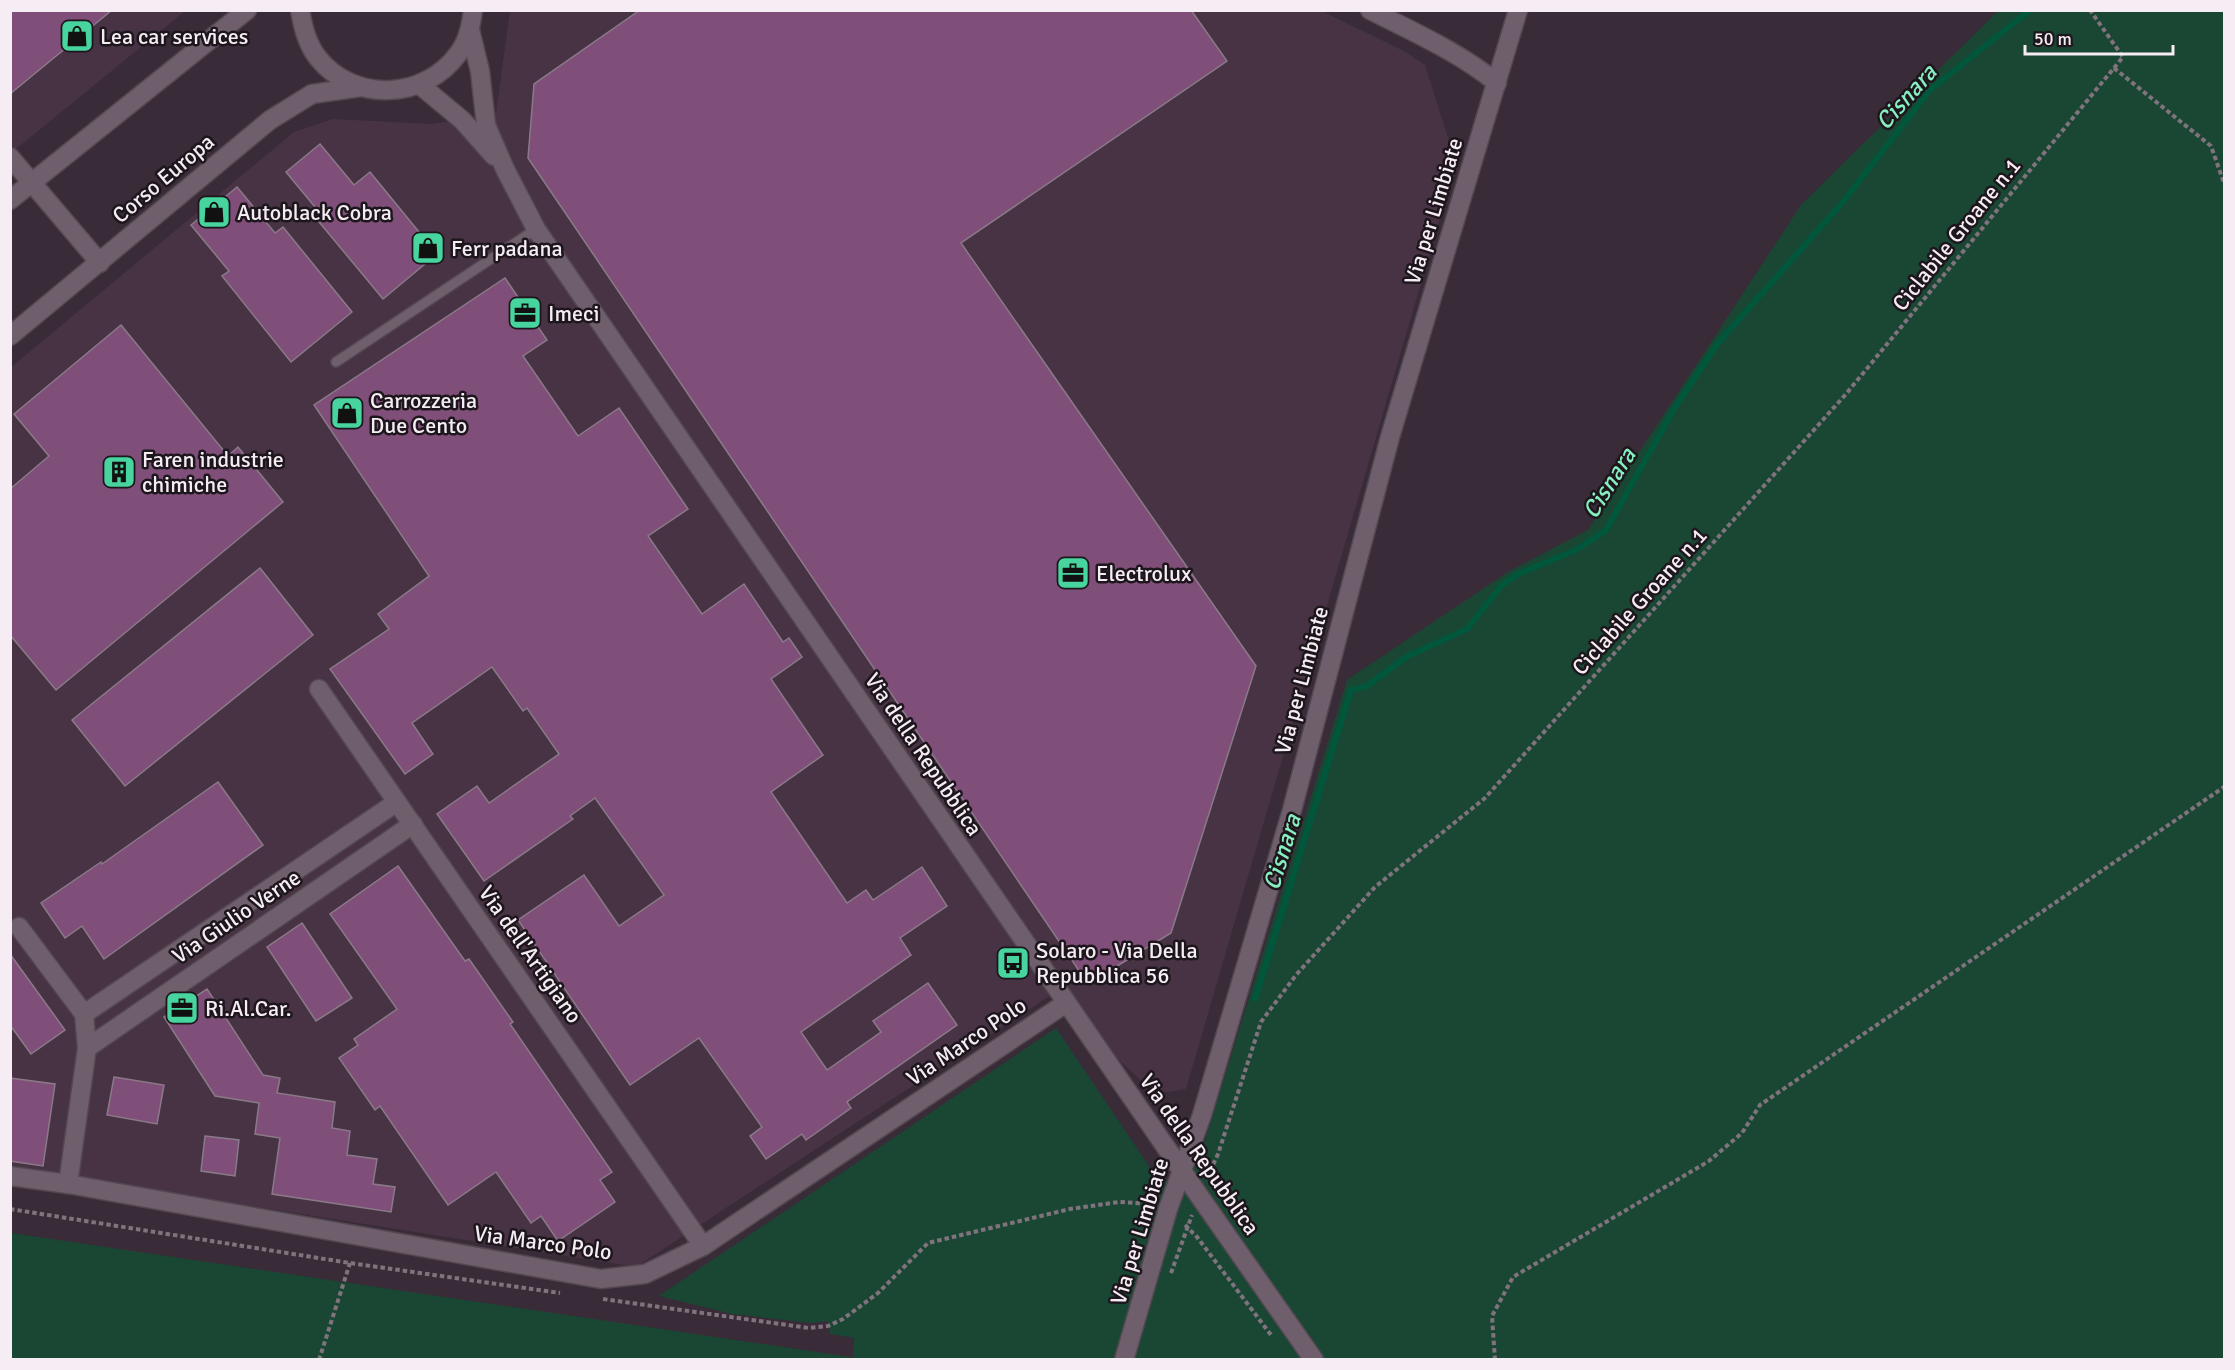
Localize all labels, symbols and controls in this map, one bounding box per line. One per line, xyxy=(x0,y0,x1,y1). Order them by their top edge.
shop icon: Lea car services xyxy=(59,18,95,54)
scale bar xyxy=(2025,18,2174,56)
place label: Lea car services xyxy=(100,23,248,50)
text: 50 m xyxy=(2034,28,2072,50)
water label: Cisnara xyxy=(1869,58,1944,136)
street label: Corso Europa xyxy=(107,128,220,229)
street label: Via per Limbiate xyxy=(1398,135,1469,288)
street label: Ciclabile Groane n.1 xyxy=(1886,152,2026,316)
shop icon: Autoblack Cobra xyxy=(196,194,232,230)
place label: Autoblack Cobra xyxy=(237,199,392,226)
shop icon: Ferr padana xyxy=(410,230,446,266)
place label: Ferr padana xyxy=(451,235,563,262)
office icon: Imeci xyxy=(507,295,543,331)
place label: Imeci xyxy=(548,300,600,327)
place label: Carrozzeria Due Cento xyxy=(370,387,477,439)
shop icon: Carrozzeria Due Cento xyxy=(329,395,365,431)
water label: Cisnara xyxy=(1576,441,1643,524)
place label: Faren industrie chimiche xyxy=(142,446,284,498)
building icon: Faren industrie chimiche xyxy=(101,454,137,490)
street label: Ciclabile Groane n.1 xyxy=(1566,522,1713,681)
office icon: Electrolux xyxy=(1055,555,1091,591)
place label: Electrolux xyxy=(1096,560,1191,587)
street label: Via per Limbiate xyxy=(1269,603,1334,757)
street label: Via della Repubblica xyxy=(859,668,988,841)
water label: Cisnara xyxy=(1256,810,1308,893)
street label: Via Giulio Verne xyxy=(167,864,306,969)
street label: Via dell'Artigiano xyxy=(473,880,588,1028)
place label: Solaro - Via Della Repubblica 56 xyxy=(1036,937,1198,989)
bus stop icon: Solaro - Via Della Repubblica 56 xyxy=(995,945,1031,981)
office icon: Ri.Al.Car. xyxy=(164,990,200,1026)
street label: Via Marco Polo xyxy=(901,991,1031,1091)
place label: Ri.Al.Car. xyxy=(205,995,291,1022)
street label: Via della Repubblica xyxy=(1134,1068,1265,1240)
street label: Via per Limbiate xyxy=(1104,1155,1175,1308)
street label: Via Marco Polo xyxy=(472,1219,613,1266)

